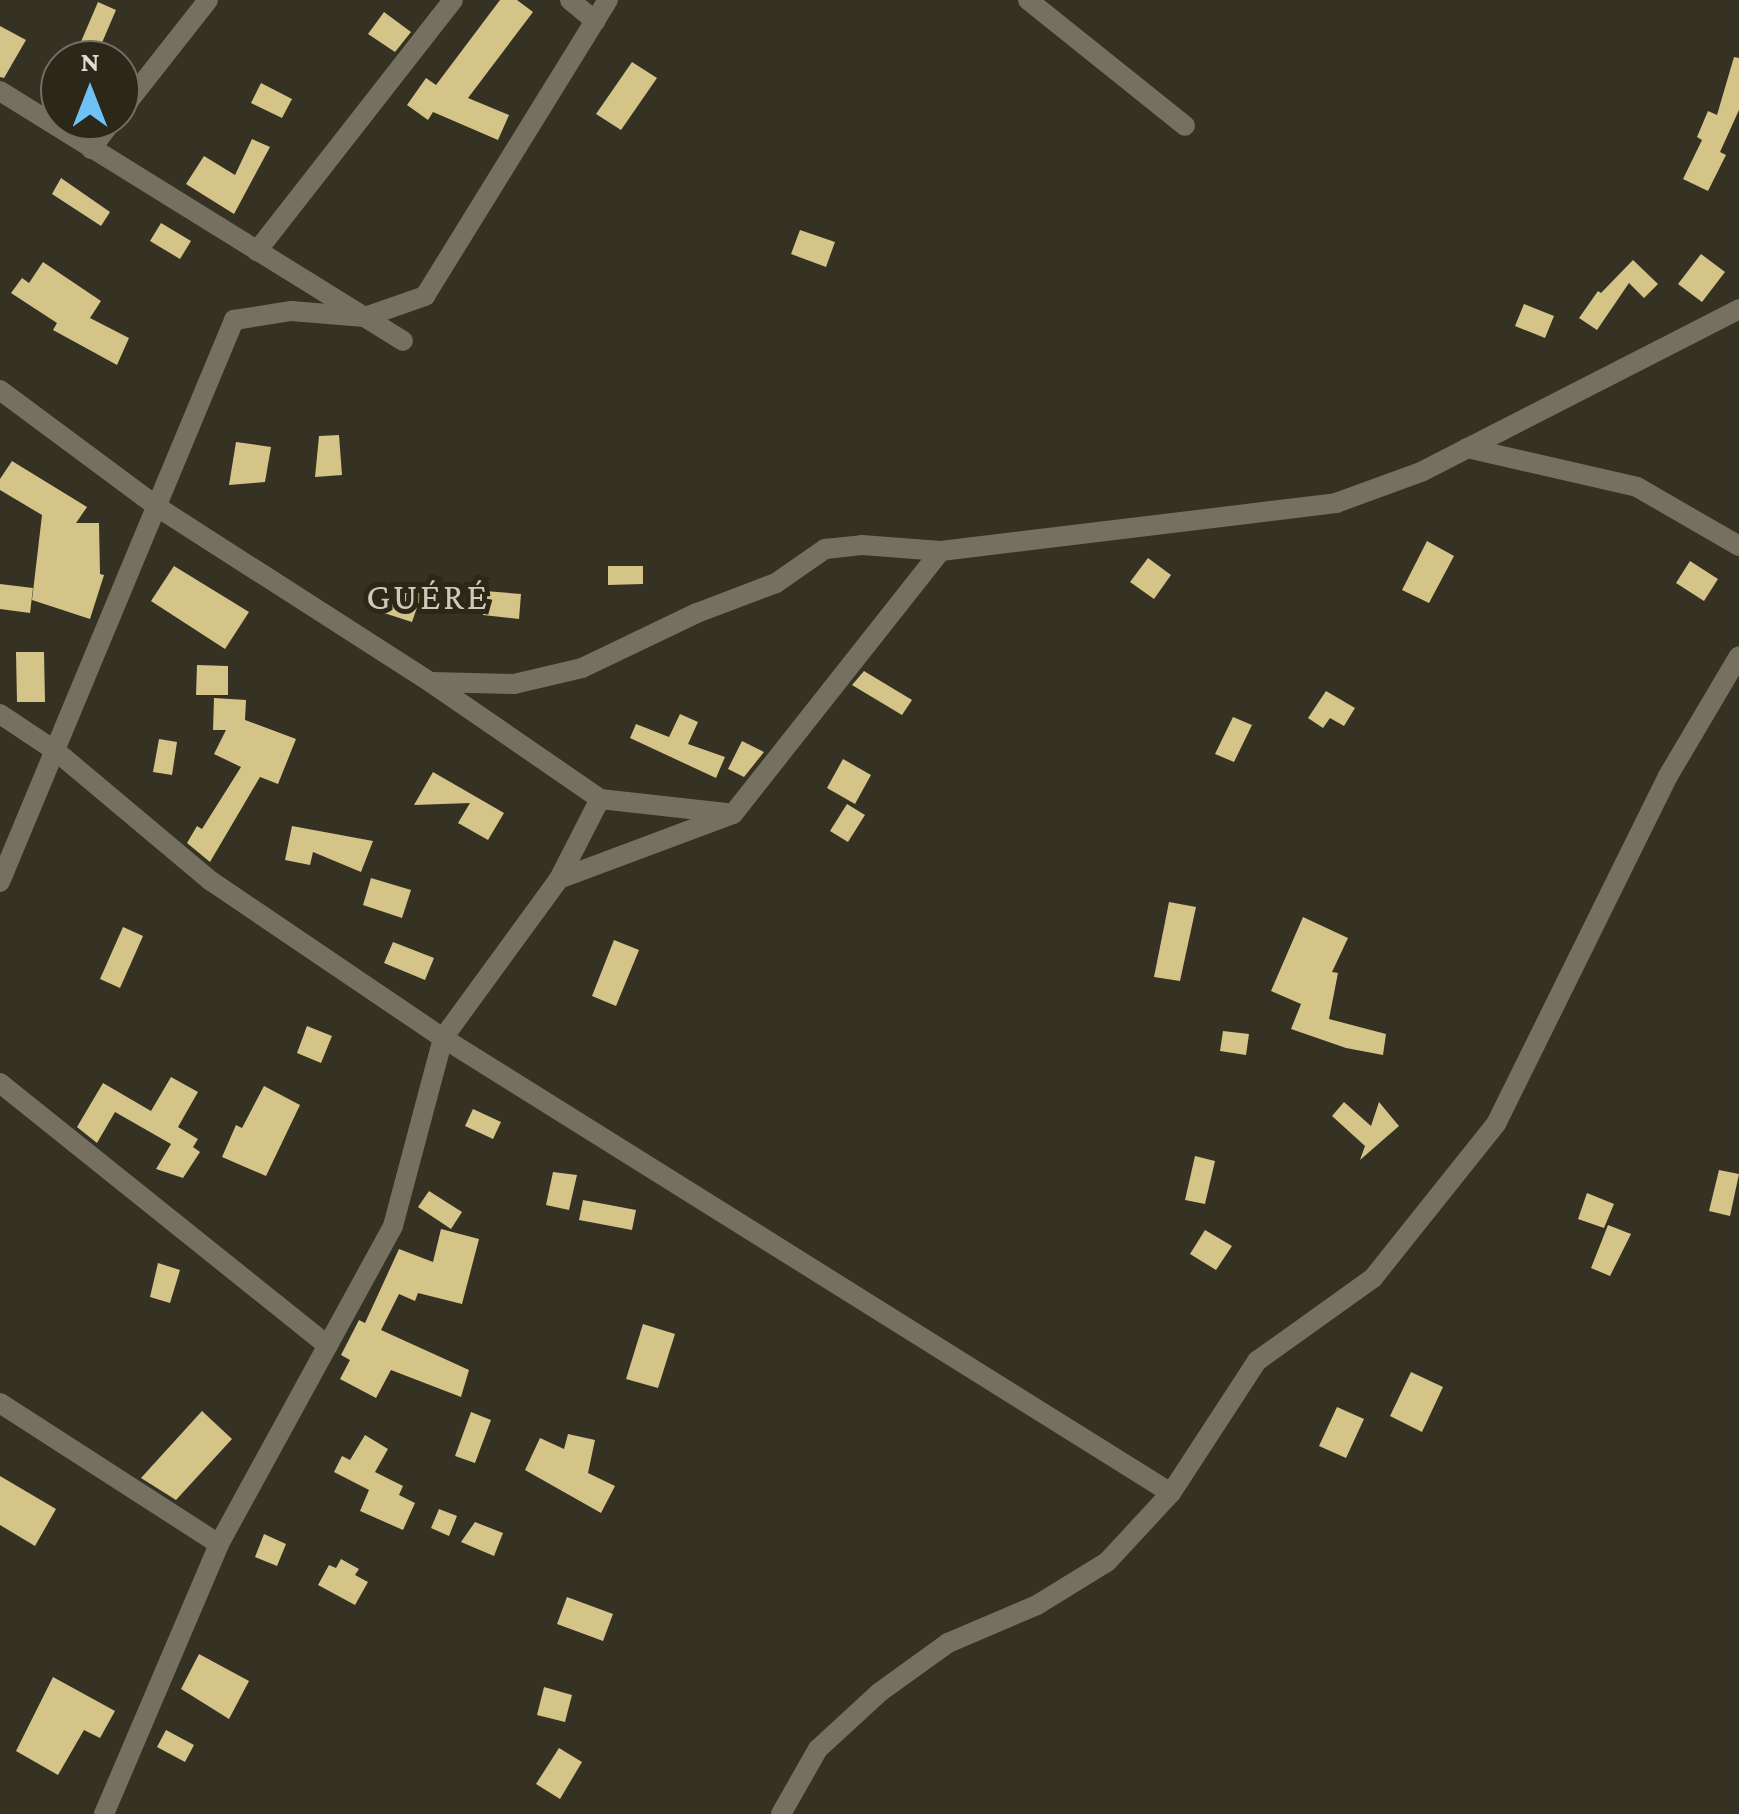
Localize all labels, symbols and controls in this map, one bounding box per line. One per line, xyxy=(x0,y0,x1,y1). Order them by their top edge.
north arrow xyxy=(40,40,140,140)
text: N xyxy=(80,46,100,77)
district label: GUÉRÉ xyxy=(366,574,490,620)

